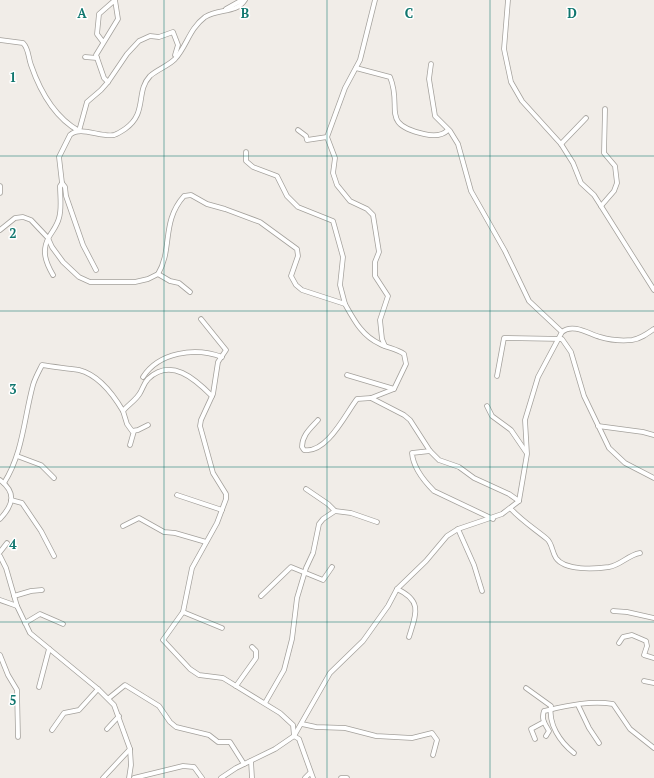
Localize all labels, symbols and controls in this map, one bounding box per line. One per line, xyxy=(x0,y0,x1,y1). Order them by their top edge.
text: A xyxy=(77,4,87,22)
text: B xyxy=(241,4,249,22)
text: C xyxy=(405,4,413,22)
text: D xyxy=(567,4,577,22)
text: 1 xyxy=(9,68,17,86)
text: 2 xyxy=(9,224,17,242)
text: 3 xyxy=(9,380,17,398)
text: 4 xyxy=(9,535,17,553)
text: 5 xyxy=(9,691,17,709)

